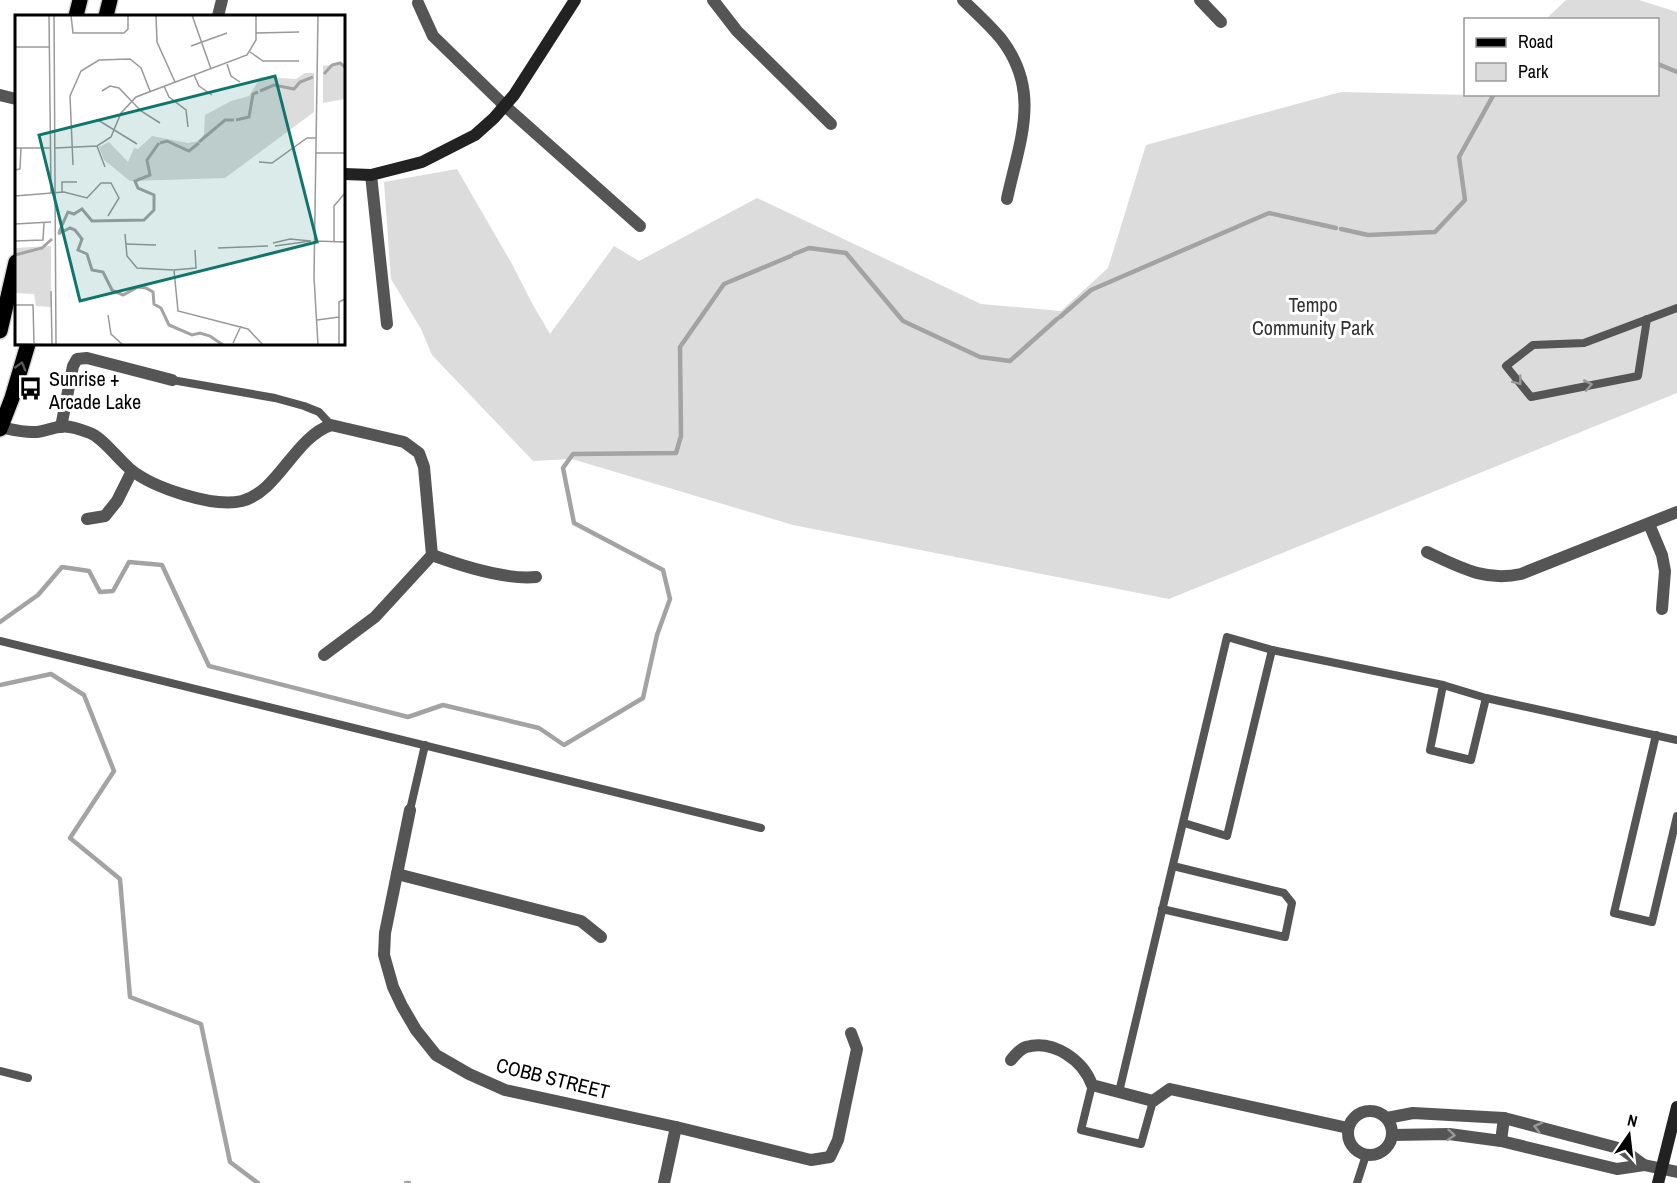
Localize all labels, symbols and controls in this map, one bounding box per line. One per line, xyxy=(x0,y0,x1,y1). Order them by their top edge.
inset map xyxy=(15,15,345,345)
legend xyxy=(1464,18,1659,96)
text: Road xyxy=(1518,29,1553,54)
text: Park xyxy=(1518,59,1549,84)
park label: Tempo Community Park xyxy=(1252,291,1375,341)
one-way arrow xyxy=(14,361,26,372)
place label: Sunrise + Arcade Lake xyxy=(48,365,141,415)
one-way arrow xyxy=(1511,374,1522,385)
bus stop icon: Sunrise + Arcade Lake xyxy=(18,376,44,402)
one-way arrow xyxy=(1583,379,1593,392)
street label: COBB STREET xyxy=(494,1051,612,1105)
north arrow xyxy=(1599,1105,1659,1165)
text: N xyxy=(1625,1109,1640,1132)
one-way arrow xyxy=(1534,1122,1544,1134)
one-way arrow xyxy=(1447,1128,1456,1141)

